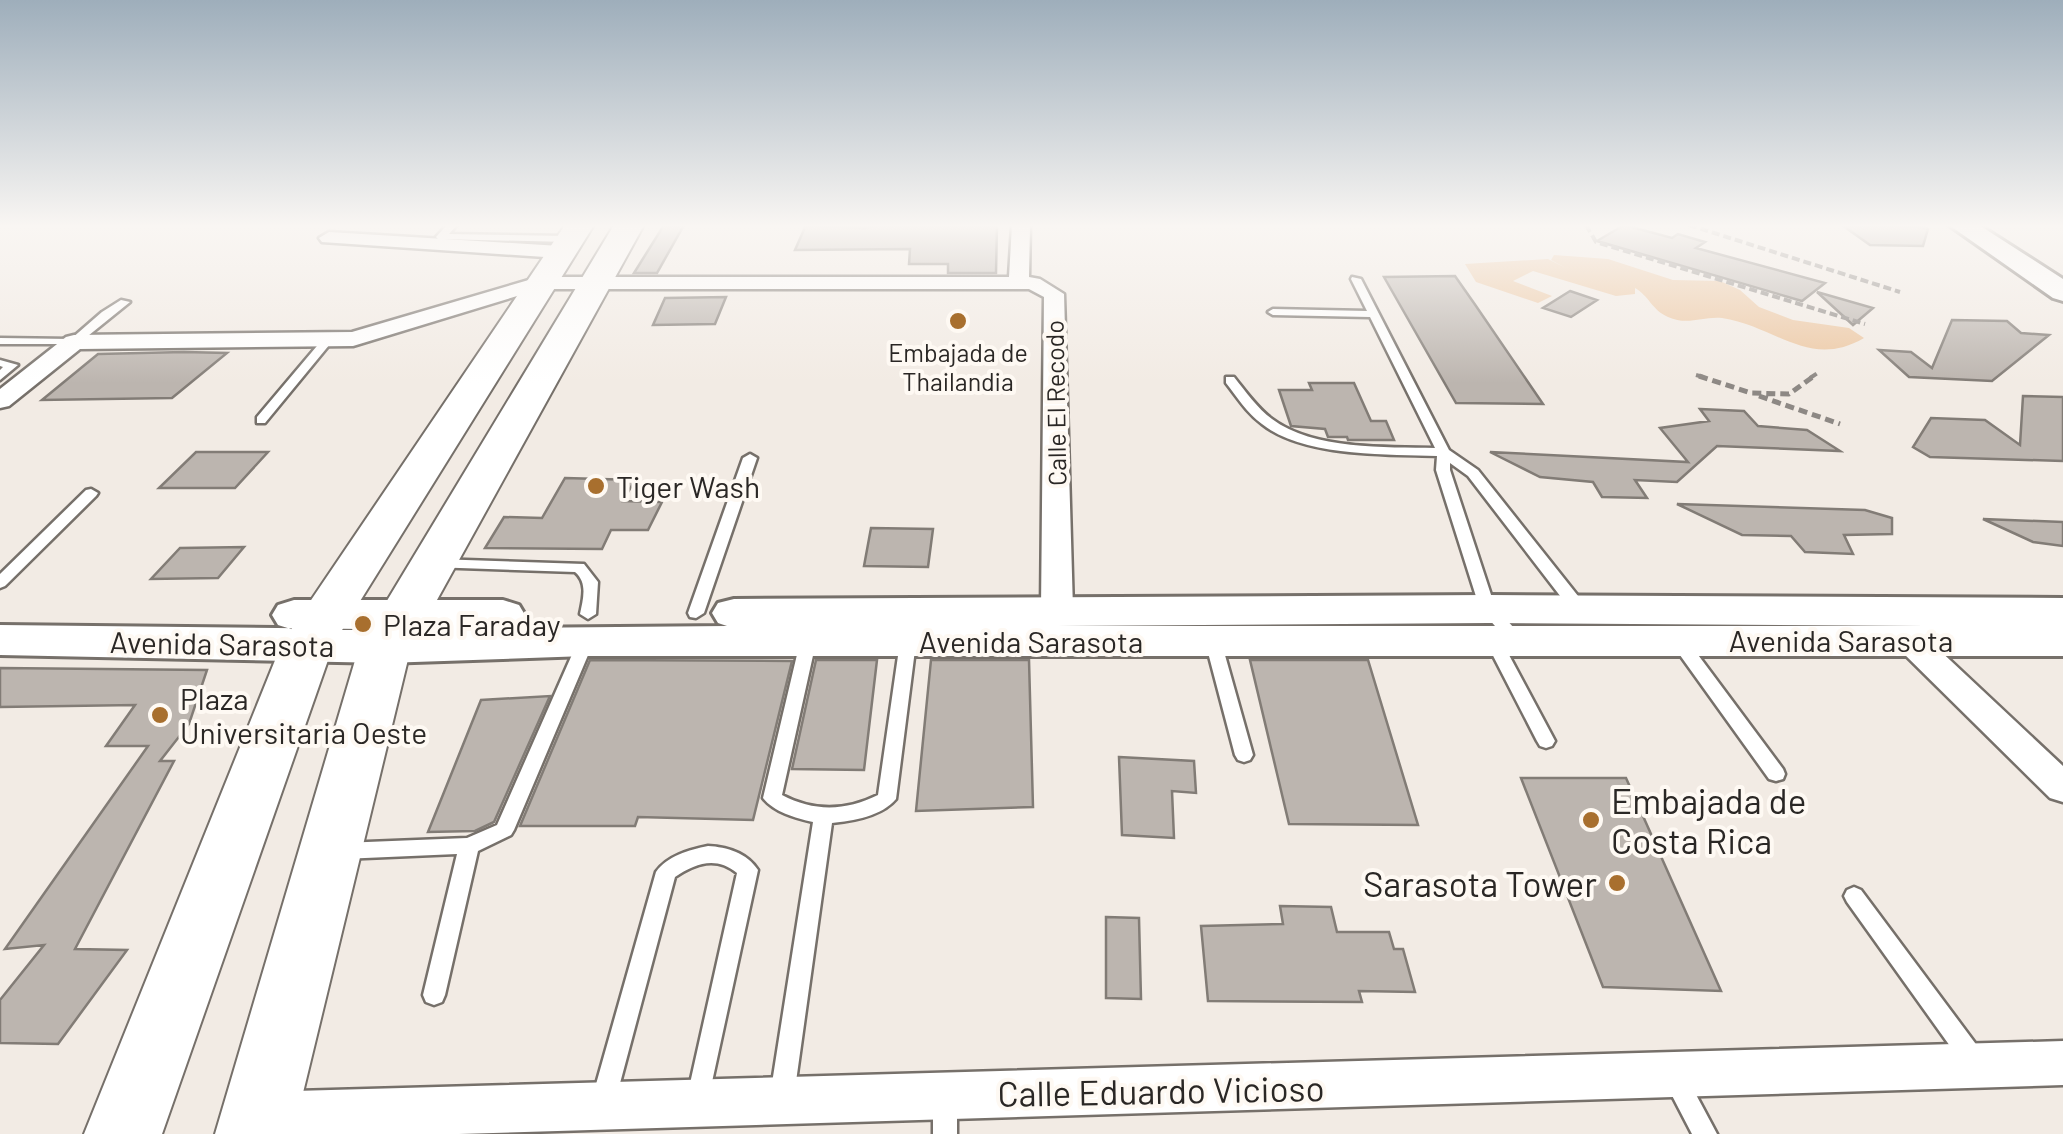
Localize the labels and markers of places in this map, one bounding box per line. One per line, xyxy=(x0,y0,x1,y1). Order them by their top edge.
marker: Embajada de Thailandia xyxy=(947,310,969,332)
place label: Embajada de Thailandia xyxy=(888,337,1028,396)
place label: Tiger Wash xyxy=(616,468,760,504)
marker: Tiger Wash xyxy=(585,475,607,497)
place label: Plaza Faraday xyxy=(383,606,561,642)
marker: Plaza Faraday xyxy=(352,613,374,635)
place label: Plaza Universitaria Oeste xyxy=(180,680,427,750)
marker: Plaza Universitaria Oeste xyxy=(149,704,171,726)
place label: Embajada de Costa Rica xyxy=(1611,779,1806,861)
marker: Embajada de Costa Rica xyxy=(1580,809,1602,831)
place label: Sarasota Tower xyxy=(1363,862,1597,904)
marker: Sarasota Tower xyxy=(1606,872,1628,894)

